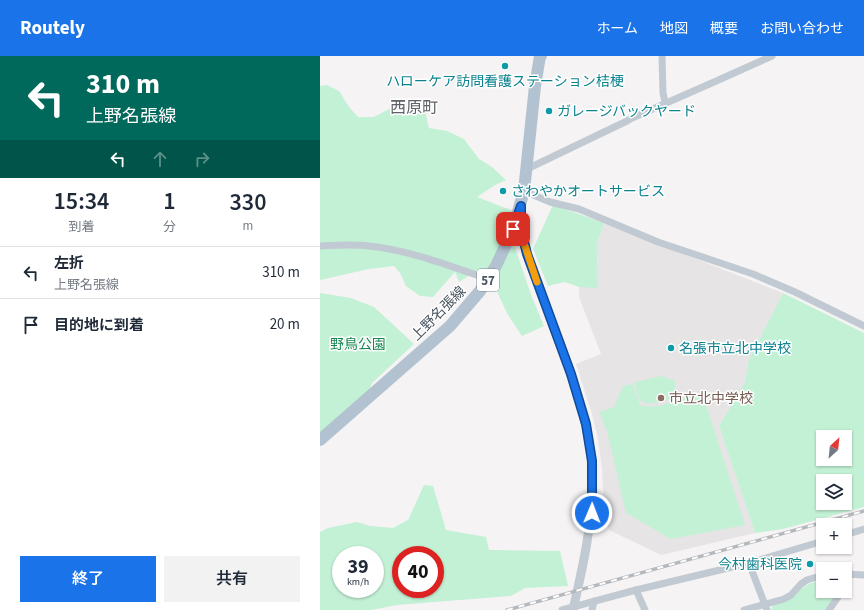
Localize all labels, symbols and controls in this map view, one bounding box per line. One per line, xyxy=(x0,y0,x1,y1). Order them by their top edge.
text: Routely xyxy=(20,15,85,42)
text: ホーム xyxy=(596,19,638,39)
text: 地図 xyxy=(660,19,688,39)
text: 概要 xyxy=(710,19,738,39)
text: お問い合わせ xyxy=(760,19,844,39)
marker: ハローケア訪問看護ステーション桔梗 xyxy=(500,61,510,71)
text: 310 m xyxy=(86,64,160,104)
icon: left xyxy=(20,72,72,124)
place label: ハローケア訪問看護ステーション桔梗 xyxy=(386,72,624,92)
district label: 西原町 xyxy=(390,97,438,119)
place label: ガレージバックヤード xyxy=(557,102,696,122)
text: 上野名張線 xyxy=(86,104,176,129)
marker: ガレージバックヤード xyxy=(544,106,554,116)
icon: left xyxy=(107,148,129,170)
icon: ahead xyxy=(149,148,171,170)
icon: right xyxy=(191,148,213,170)
place label: さわやかオートサービス xyxy=(511,182,665,202)
text: 15:34 xyxy=(54,184,109,219)
text: 1 xyxy=(163,184,176,219)
text: 330 xyxy=(230,185,266,220)
marker: さわやかオートサービス xyxy=(498,186,508,196)
pin xyxy=(496,212,530,246)
text: m xyxy=(243,217,253,235)
text: 到着 xyxy=(68,218,94,236)
text: 分 xyxy=(163,218,176,236)
icon: arrive xyxy=(502,218,524,240)
text: 左折 xyxy=(54,253,84,274)
icon: left xyxy=(20,262,42,284)
text: 310 m xyxy=(262,262,300,283)
road number: 57 xyxy=(477,269,499,291)
text: 上野名張線 xyxy=(54,276,119,294)
street label: 上野名張線 xyxy=(407,282,471,346)
icon: arrive xyxy=(20,314,42,336)
text: 20 m xyxy=(270,314,300,335)
text: 目的地に到着 xyxy=(54,315,144,336)
park label: 野鳥公園 xyxy=(330,335,386,355)
place label: 名張市立北中学校 xyxy=(679,339,791,359)
marker: 名張市立北中学校 xyxy=(666,343,676,353)
place label: 市立北中学校 xyxy=(669,389,753,409)
marker: 市立北中学校 xyxy=(656,393,666,403)
north arrow xyxy=(816,430,852,466)
map controls xyxy=(816,430,852,598)
button: layers xyxy=(816,474,852,510)
position arrow xyxy=(571,492,613,534)
button: + xyxy=(816,518,852,554)
speed limit sign: 40 xyxy=(392,546,444,598)
text: 39 xyxy=(347,553,369,581)
place label: 今村歯科医院 xyxy=(718,555,802,575)
button: 終了 xyxy=(20,556,156,602)
button: 共有 xyxy=(164,556,300,602)
marker: 今村歯科医院 xyxy=(805,559,815,569)
button: − xyxy=(816,562,852,598)
text: km/h xyxy=(347,575,369,589)

